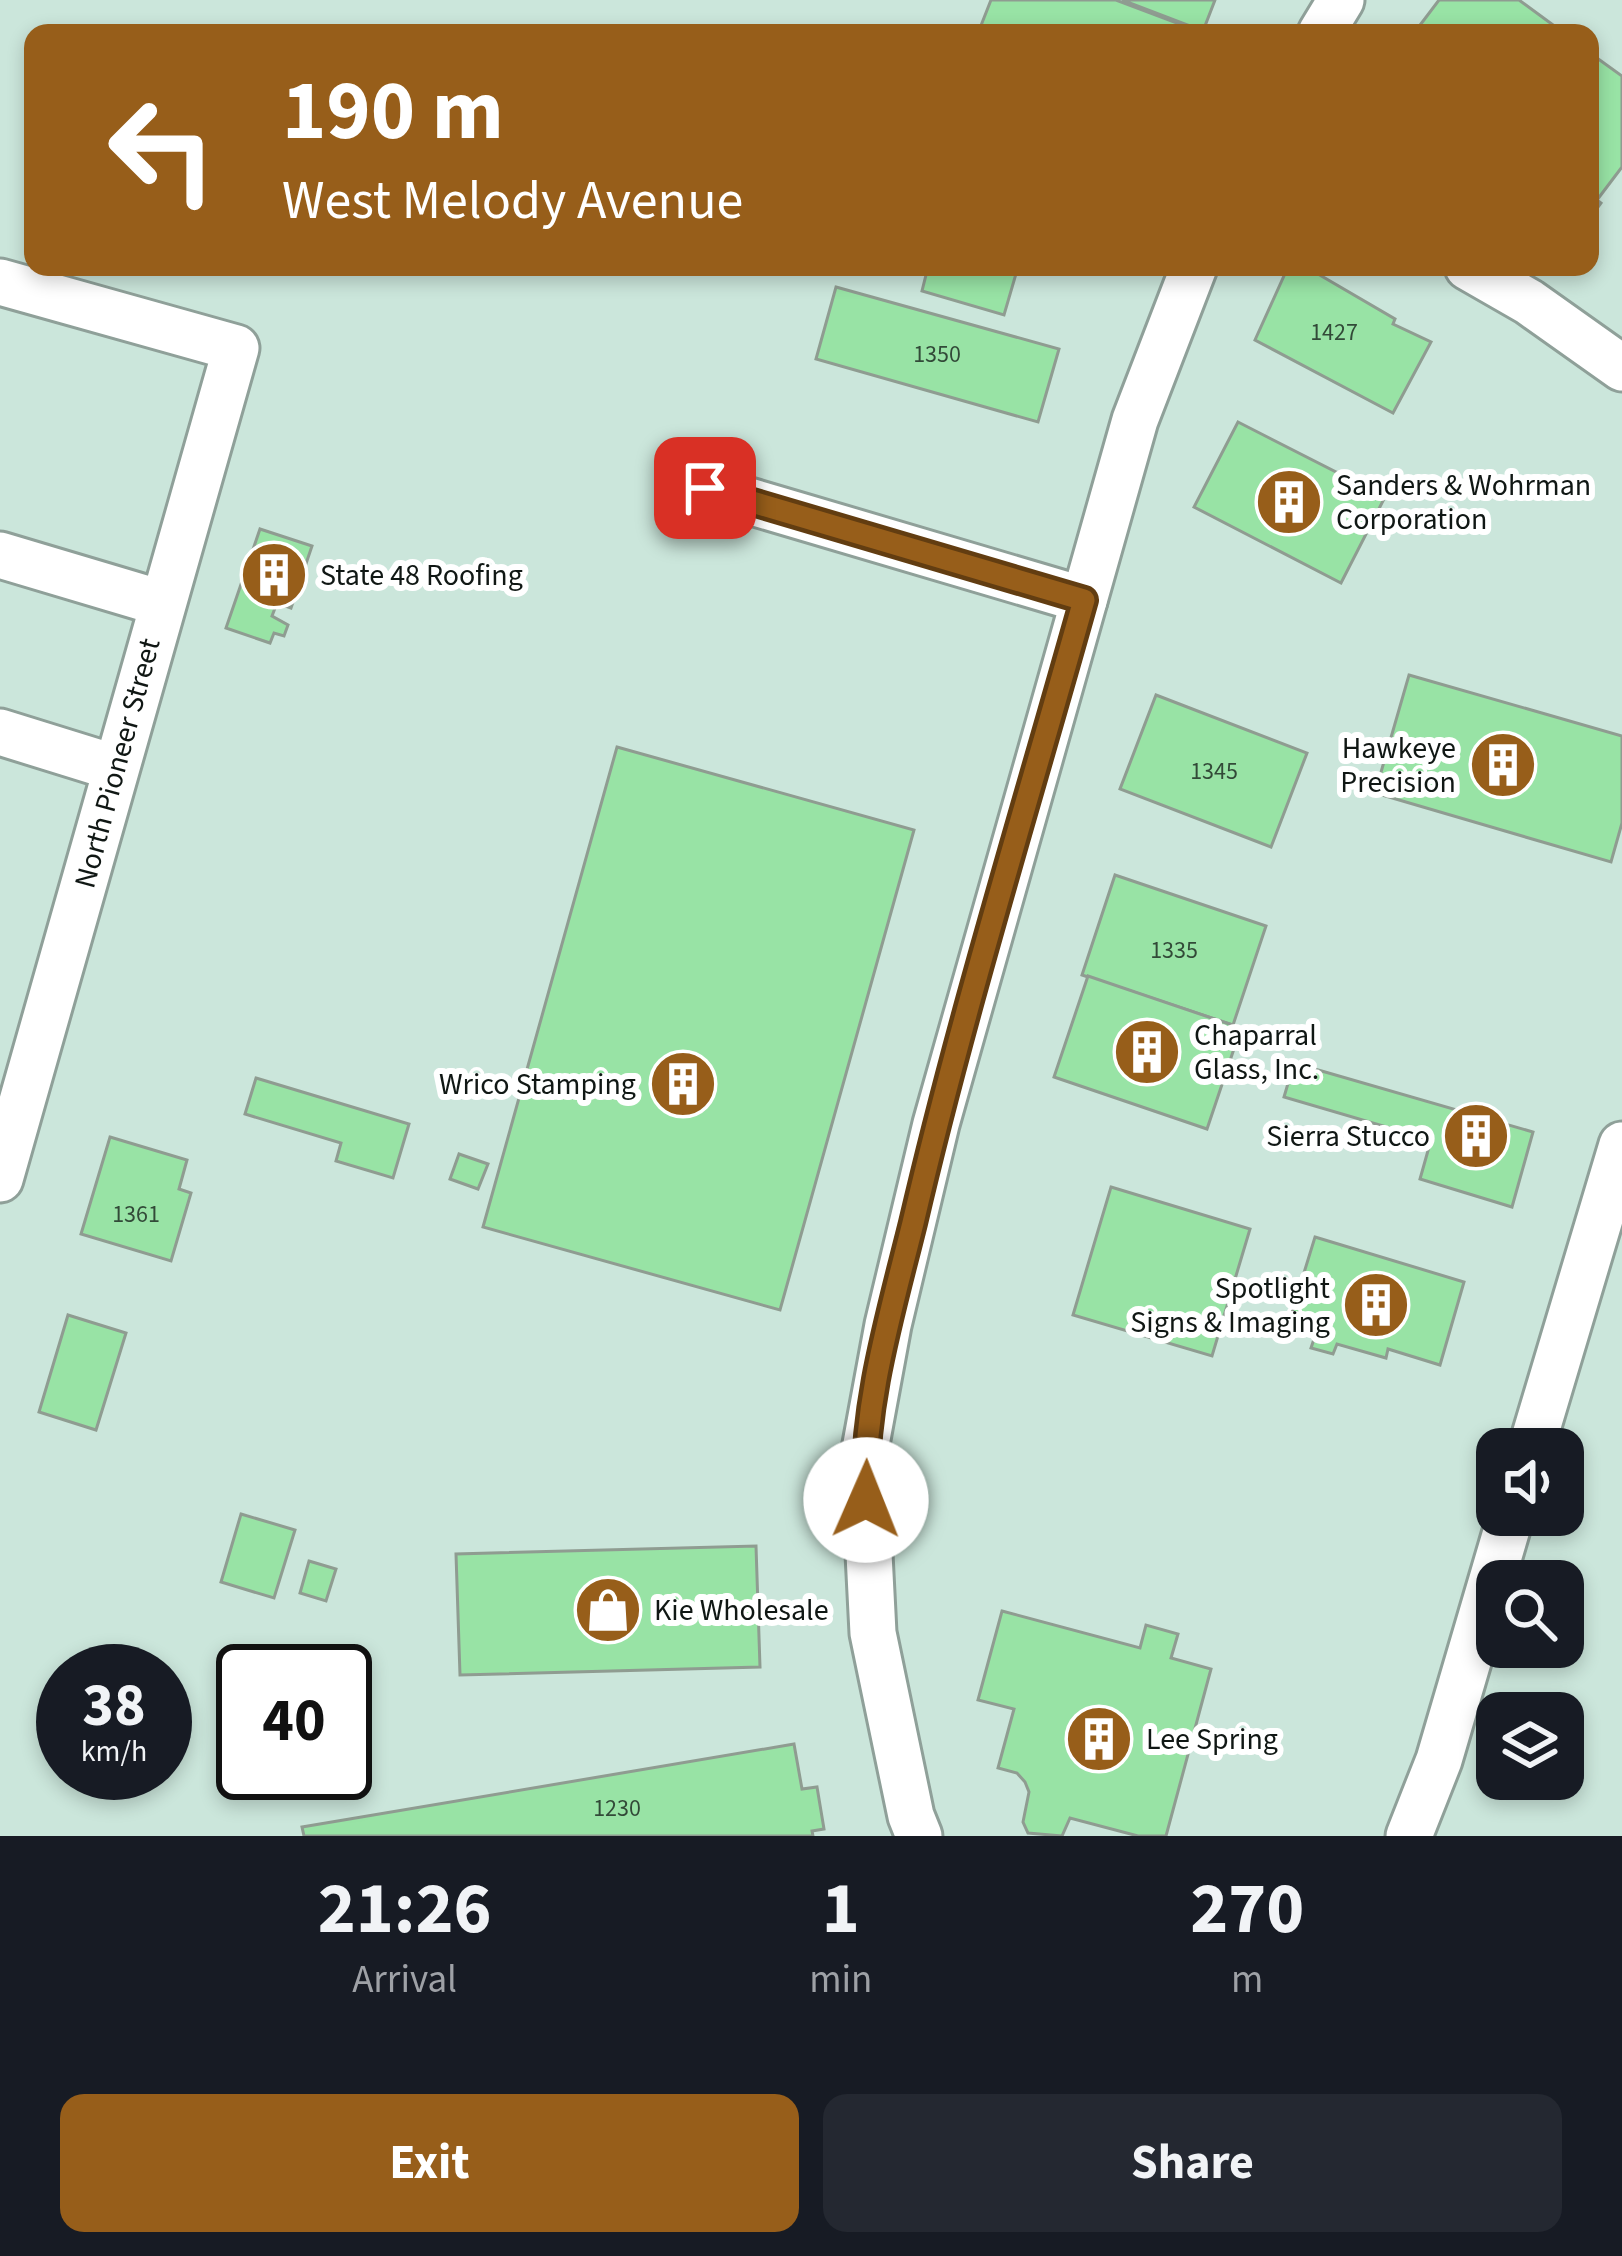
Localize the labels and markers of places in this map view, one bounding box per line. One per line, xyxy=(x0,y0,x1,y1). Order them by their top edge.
pin xyxy=(654,437,756,539)
place label: Sanders & Wohrman Corporation xyxy=(1336,464,1591,541)
building icon: Sanders & Wohrman Corporation xyxy=(1254,467,1324,537)
building icon: State 48 Roofing xyxy=(239,540,309,610)
place label: State 48 Roofing xyxy=(320,554,523,597)
place label: Hawkeye Precision xyxy=(1340,727,1456,804)
building icon: Hawkeye Precision xyxy=(1468,730,1538,800)
place label: Chaparral Glass, Inc. xyxy=(1194,1014,1319,1091)
building icon: Chaparral Glass, Inc. xyxy=(1112,1017,1182,1087)
building icon: Wrico Stamping xyxy=(648,1049,718,1119)
place label: Wrico Stamping xyxy=(439,1063,636,1106)
building icon: Sierra Stucco xyxy=(1441,1101,1511,1171)
place label: Sierra Stucco xyxy=(1266,1115,1430,1158)
place label: Spotlight Signs & Imaging xyxy=(1130,1267,1330,1344)
building icon: Spotlight Signs & Imaging xyxy=(1341,1270,1411,1340)
shop icon: Kie Wholesale xyxy=(573,1575,643,1645)
place label: Kie Wholesale xyxy=(654,1589,829,1632)
building icon: Lee Spring xyxy=(1064,1704,1134,1774)
place label: Lee Spring xyxy=(1146,1718,1278,1761)

